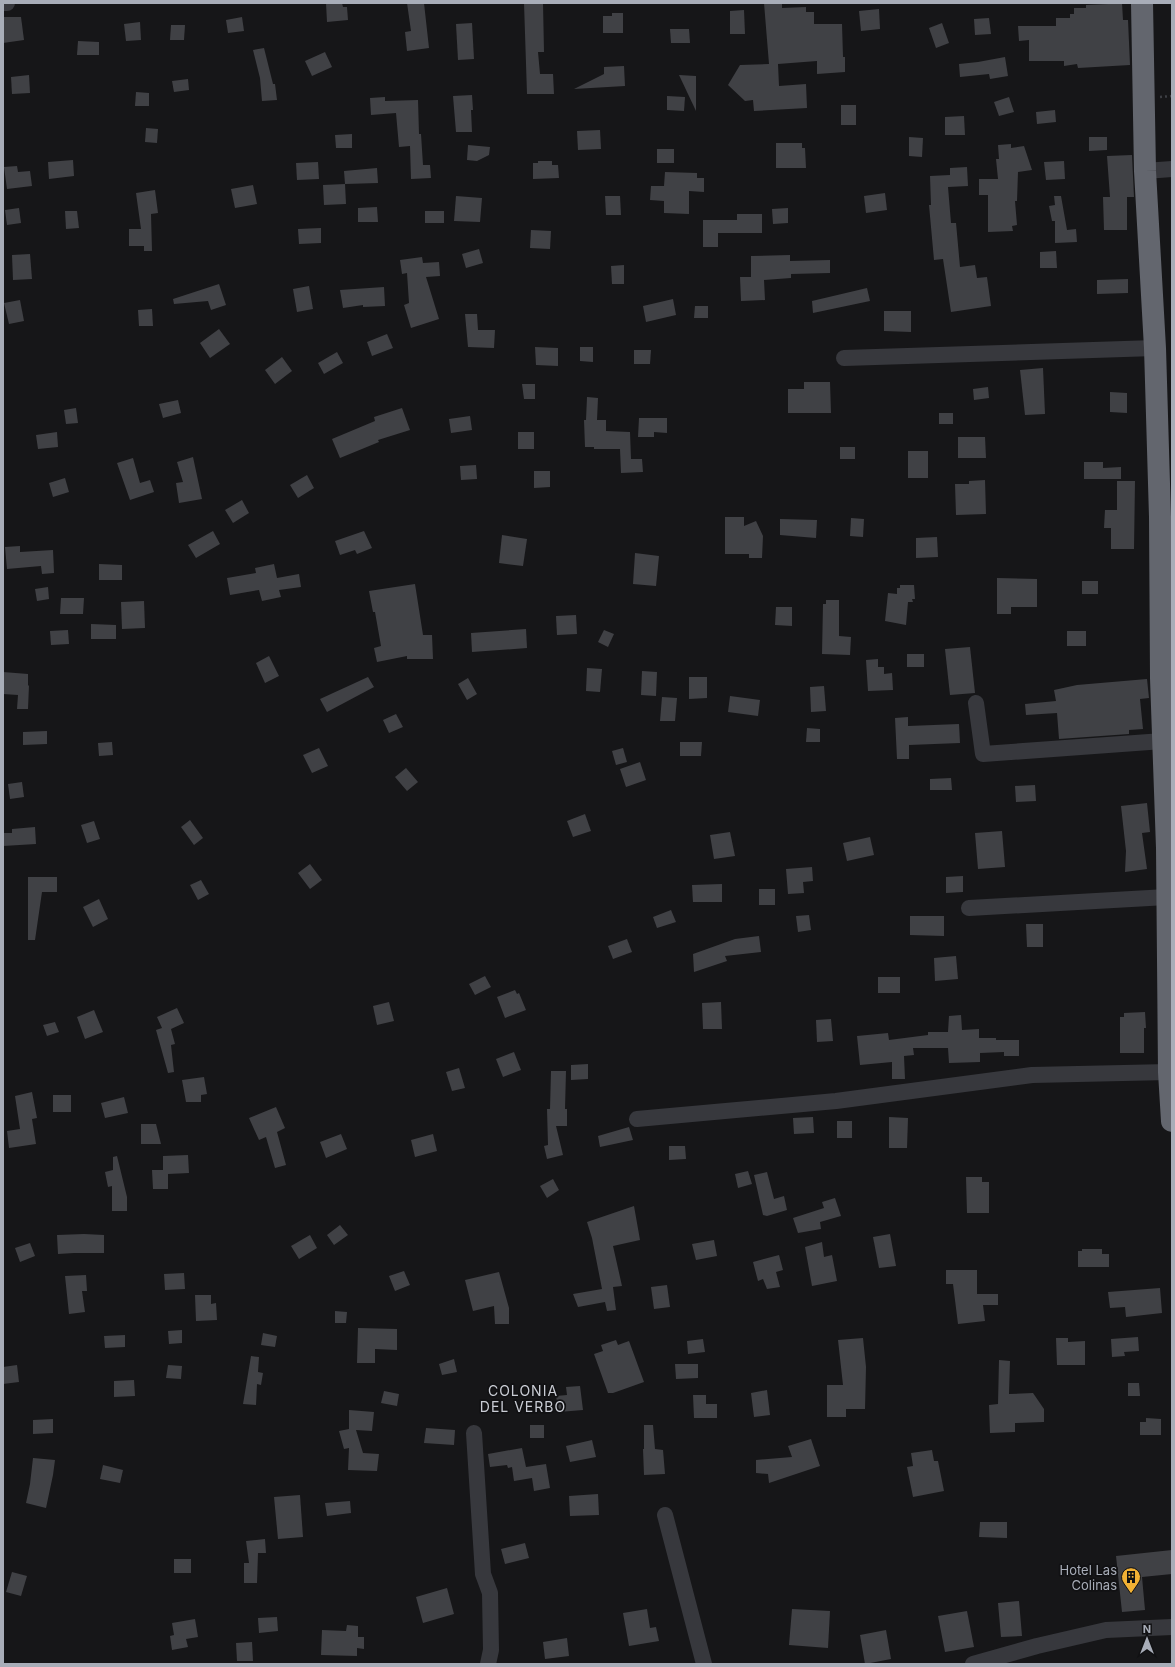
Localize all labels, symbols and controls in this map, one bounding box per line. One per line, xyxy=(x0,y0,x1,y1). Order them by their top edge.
district label: COLONIA DEL VERBO xyxy=(480,1382,566,1415)
place label: Hotel Las Colinas xyxy=(1060,1562,1117,1593)
building icon: Hotel Las Colinas xyxy=(1120,1566,1142,1594)
north arrow xyxy=(1127,1619,1167,1659)
text: N xyxy=(1143,1622,1151,1636)

